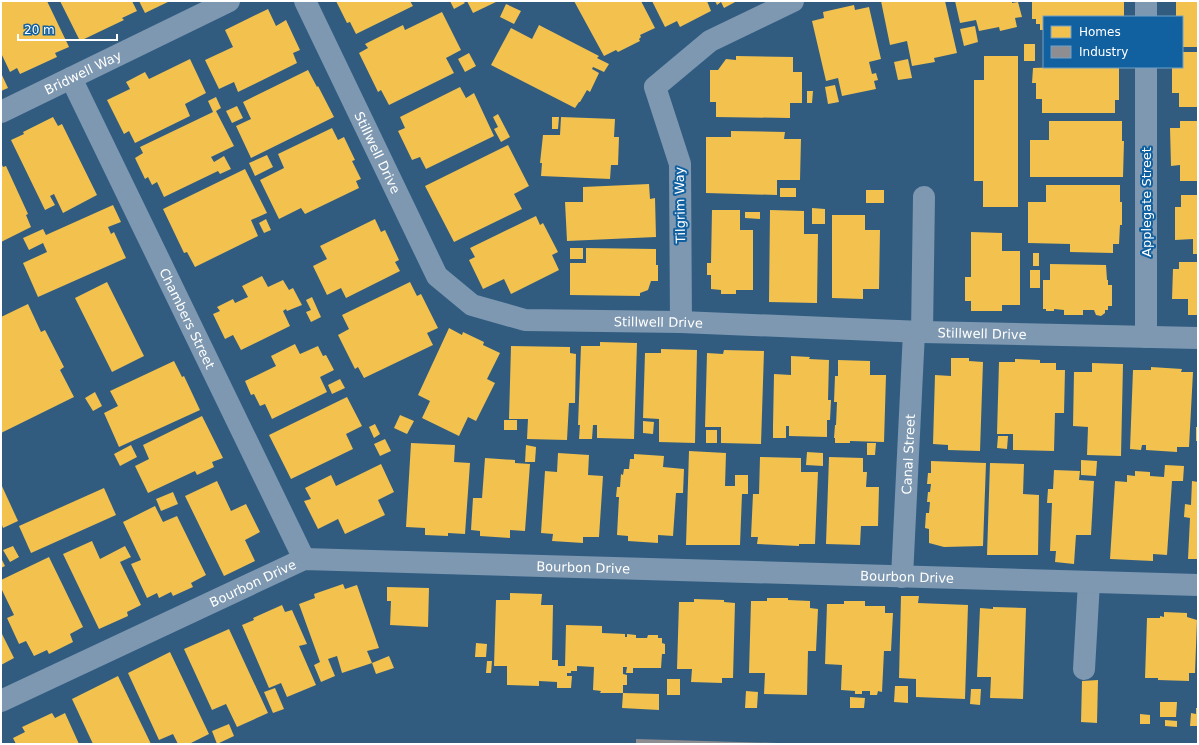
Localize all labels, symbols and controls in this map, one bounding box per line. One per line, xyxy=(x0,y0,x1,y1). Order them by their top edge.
scale bar xyxy=(18,16,117,42)
legend xyxy=(1043,16,1183,68)
text: 20 m xyxy=(24,23,55,37)
text: Homes xyxy=(1079,25,1121,39)
text: Industry xyxy=(1079,45,1128,59)
street label: Bridwell Way xyxy=(42,47,124,97)
street label: Stillwell Drive xyxy=(352,109,404,196)
street label: Applegate Street xyxy=(1139,147,1154,257)
street label: Tilgrim Way xyxy=(672,166,688,244)
street label: Chambers Street xyxy=(157,265,218,371)
street label: Stillwell Drive xyxy=(614,314,703,330)
street label: Stillwell Drive xyxy=(938,325,1027,342)
street label: Canal Street xyxy=(899,414,917,495)
street label: Bourbon Drive xyxy=(207,556,298,610)
street label: Bourbon Drive xyxy=(536,558,630,576)
street label: Bourbon Drive xyxy=(860,568,954,585)

